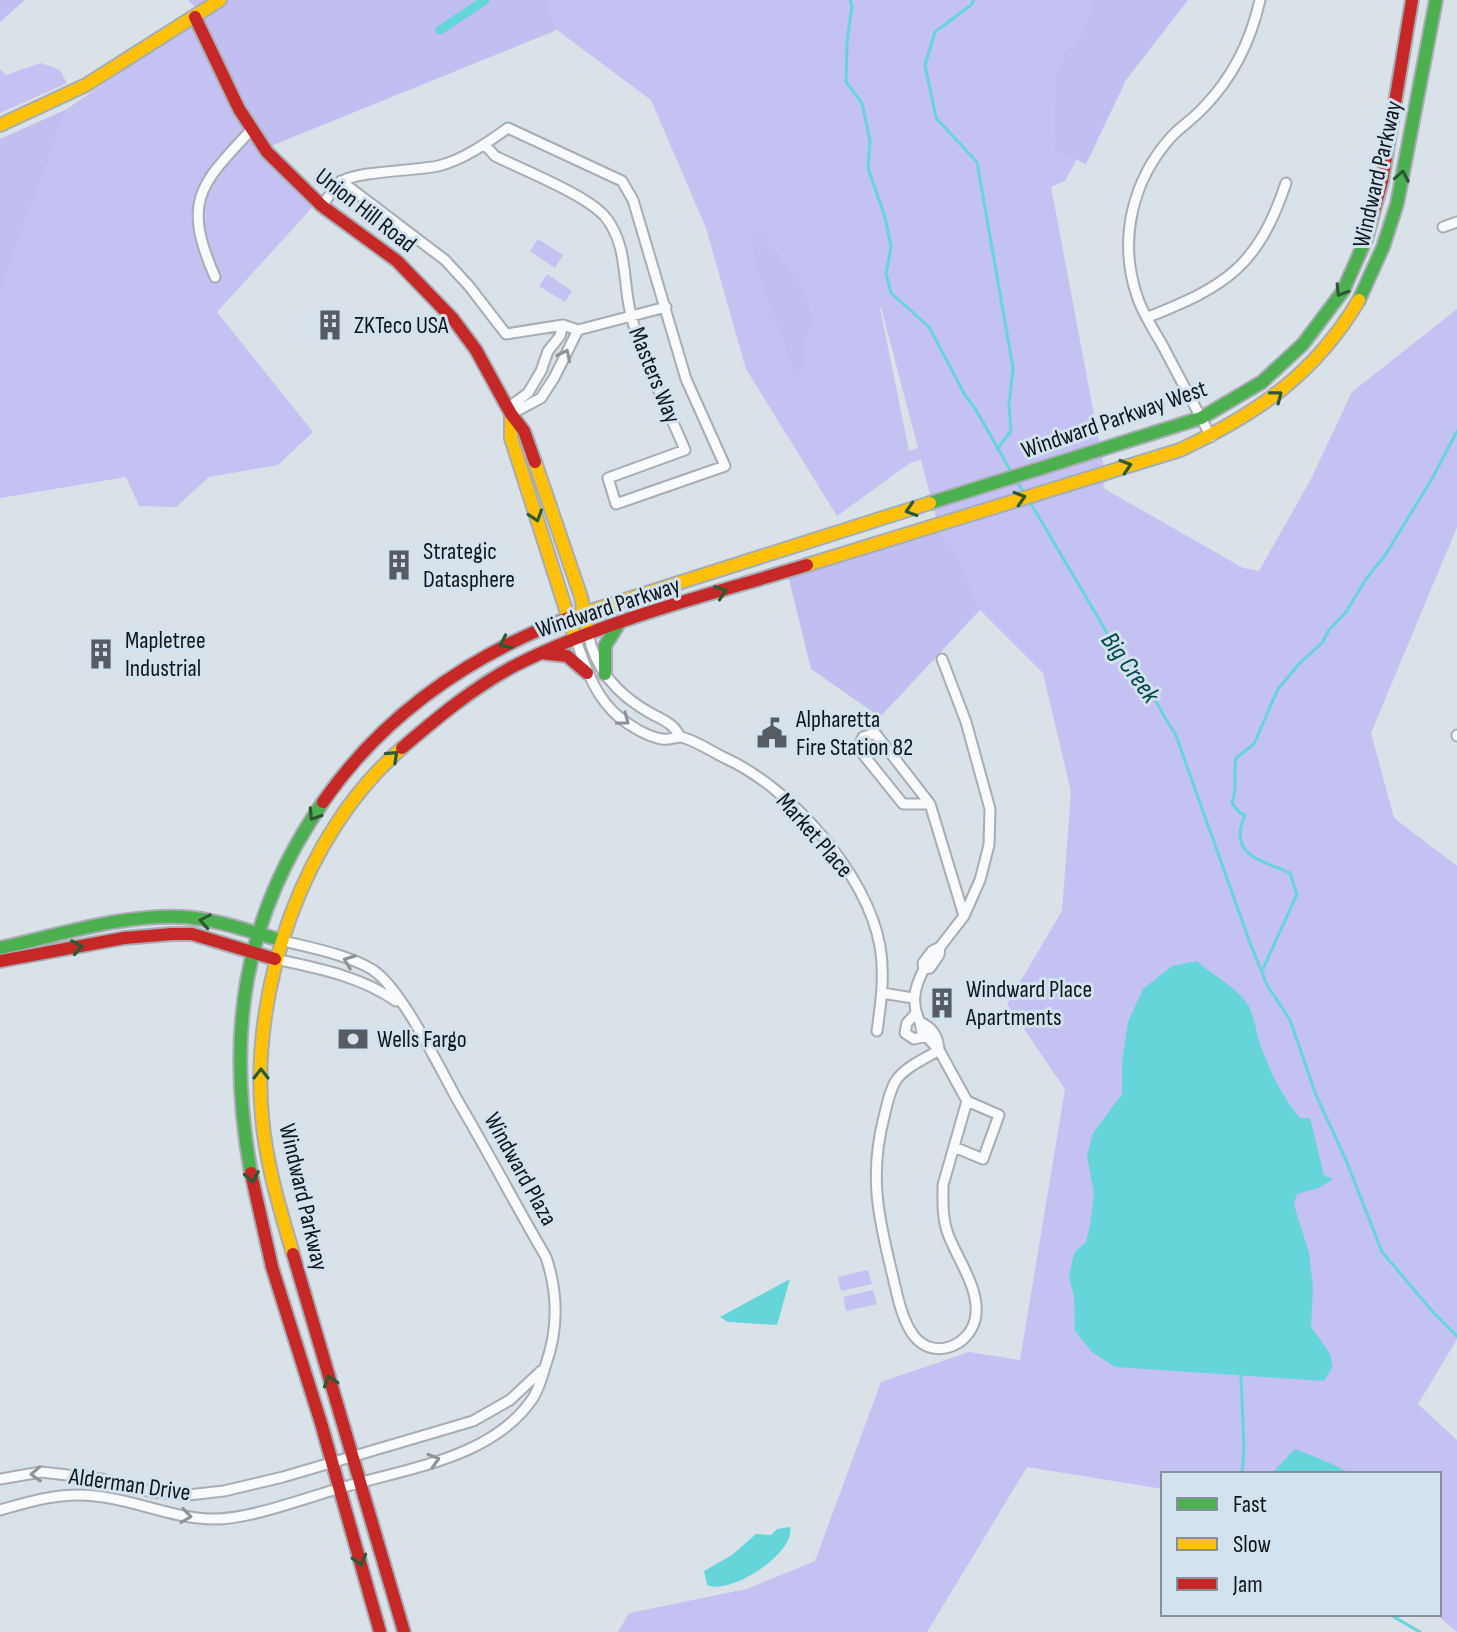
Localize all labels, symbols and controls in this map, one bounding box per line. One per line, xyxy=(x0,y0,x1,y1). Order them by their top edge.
street label: Windward Parkway xyxy=(1347,98,1408,250)
street label: Union Hill Road xyxy=(309,162,422,259)
one-way arrow xyxy=(1393,169,1410,183)
one-way arrow xyxy=(1335,282,1351,297)
building icon: ZKTeco USA xyxy=(313,308,347,342)
place label: ZKTeco USA xyxy=(354,311,449,340)
street label: Masters Way xyxy=(622,323,687,428)
one-way arrow xyxy=(555,348,571,363)
street label: Windward Parkway West xyxy=(1018,374,1211,465)
one-way arrow xyxy=(1268,392,1283,406)
one-way arrow xyxy=(1119,459,1133,475)
one-way arrow xyxy=(1013,491,1026,507)
one-way arrow xyxy=(905,500,919,516)
one-way arrow xyxy=(526,508,542,522)
place label: Strategic Datasphere xyxy=(423,537,515,594)
building icon: Strategic Datasphere xyxy=(382,548,416,582)
street label: Windward Parkway xyxy=(532,571,684,644)
one-way arrow xyxy=(713,586,727,602)
place label: Mapletree Industrial xyxy=(125,626,206,683)
water label: Big Creek xyxy=(1094,626,1167,710)
one-way arrow xyxy=(498,633,513,649)
building icon: Mapletree Industrial xyxy=(84,637,118,671)
place label: Alpharetta Fire Station 82 xyxy=(795,705,913,762)
one-way arrow xyxy=(616,710,630,725)
public building icon: Alpharetta Fire Station 82 xyxy=(755,716,789,750)
one-way arrow xyxy=(384,751,398,766)
street label: Market Place xyxy=(770,787,859,884)
one-way arrow xyxy=(309,806,324,821)
one-way arrow xyxy=(198,913,212,930)
one-way arrow xyxy=(69,939,83,956)
one-way arrow xyxy=(343,954,357,971)
place label: Windward Place Apartments xyxy=(965,975,1092,1032)
building icon: Windward Place Apartments xyxy=(925,986,959,1020)
bank icon: Wells Fargo xyxy=(336,1022,370,1056)
place label: Wells Fargo xyxy=(377,1025,467,1054)
one-way arrow xyxy=(252,1067,270,1080)
street label: Windward Plaza xyxy=(478,1108,563,1231)
street label: Windward Parkway xyxy=(273,1121,334,1273)
one-way arrow xyxy=(243,1171,260,1184)
one-way arrow xyxy=(323,1375,339,1388)
one-way arrow xyxy=(427,1454,441,1470)
street label: Alderman Drive xyxy=(66,1461,192,1507)
one-way arrow xyxy=(29,1465,41,1482)
legend xyxy=(1161,1472,1441,1616)
text: Fast xyxy=(1233,1490,1267,1519)
one-way arrow xyxy=(179,1507,193,1524)
text: Slow xyxy=(1233,1530,1271,1559)
one-way arrow xyxy=(351,1552,367,1566)
text: Jam xyxy=(1232,1570,1263,1599)

